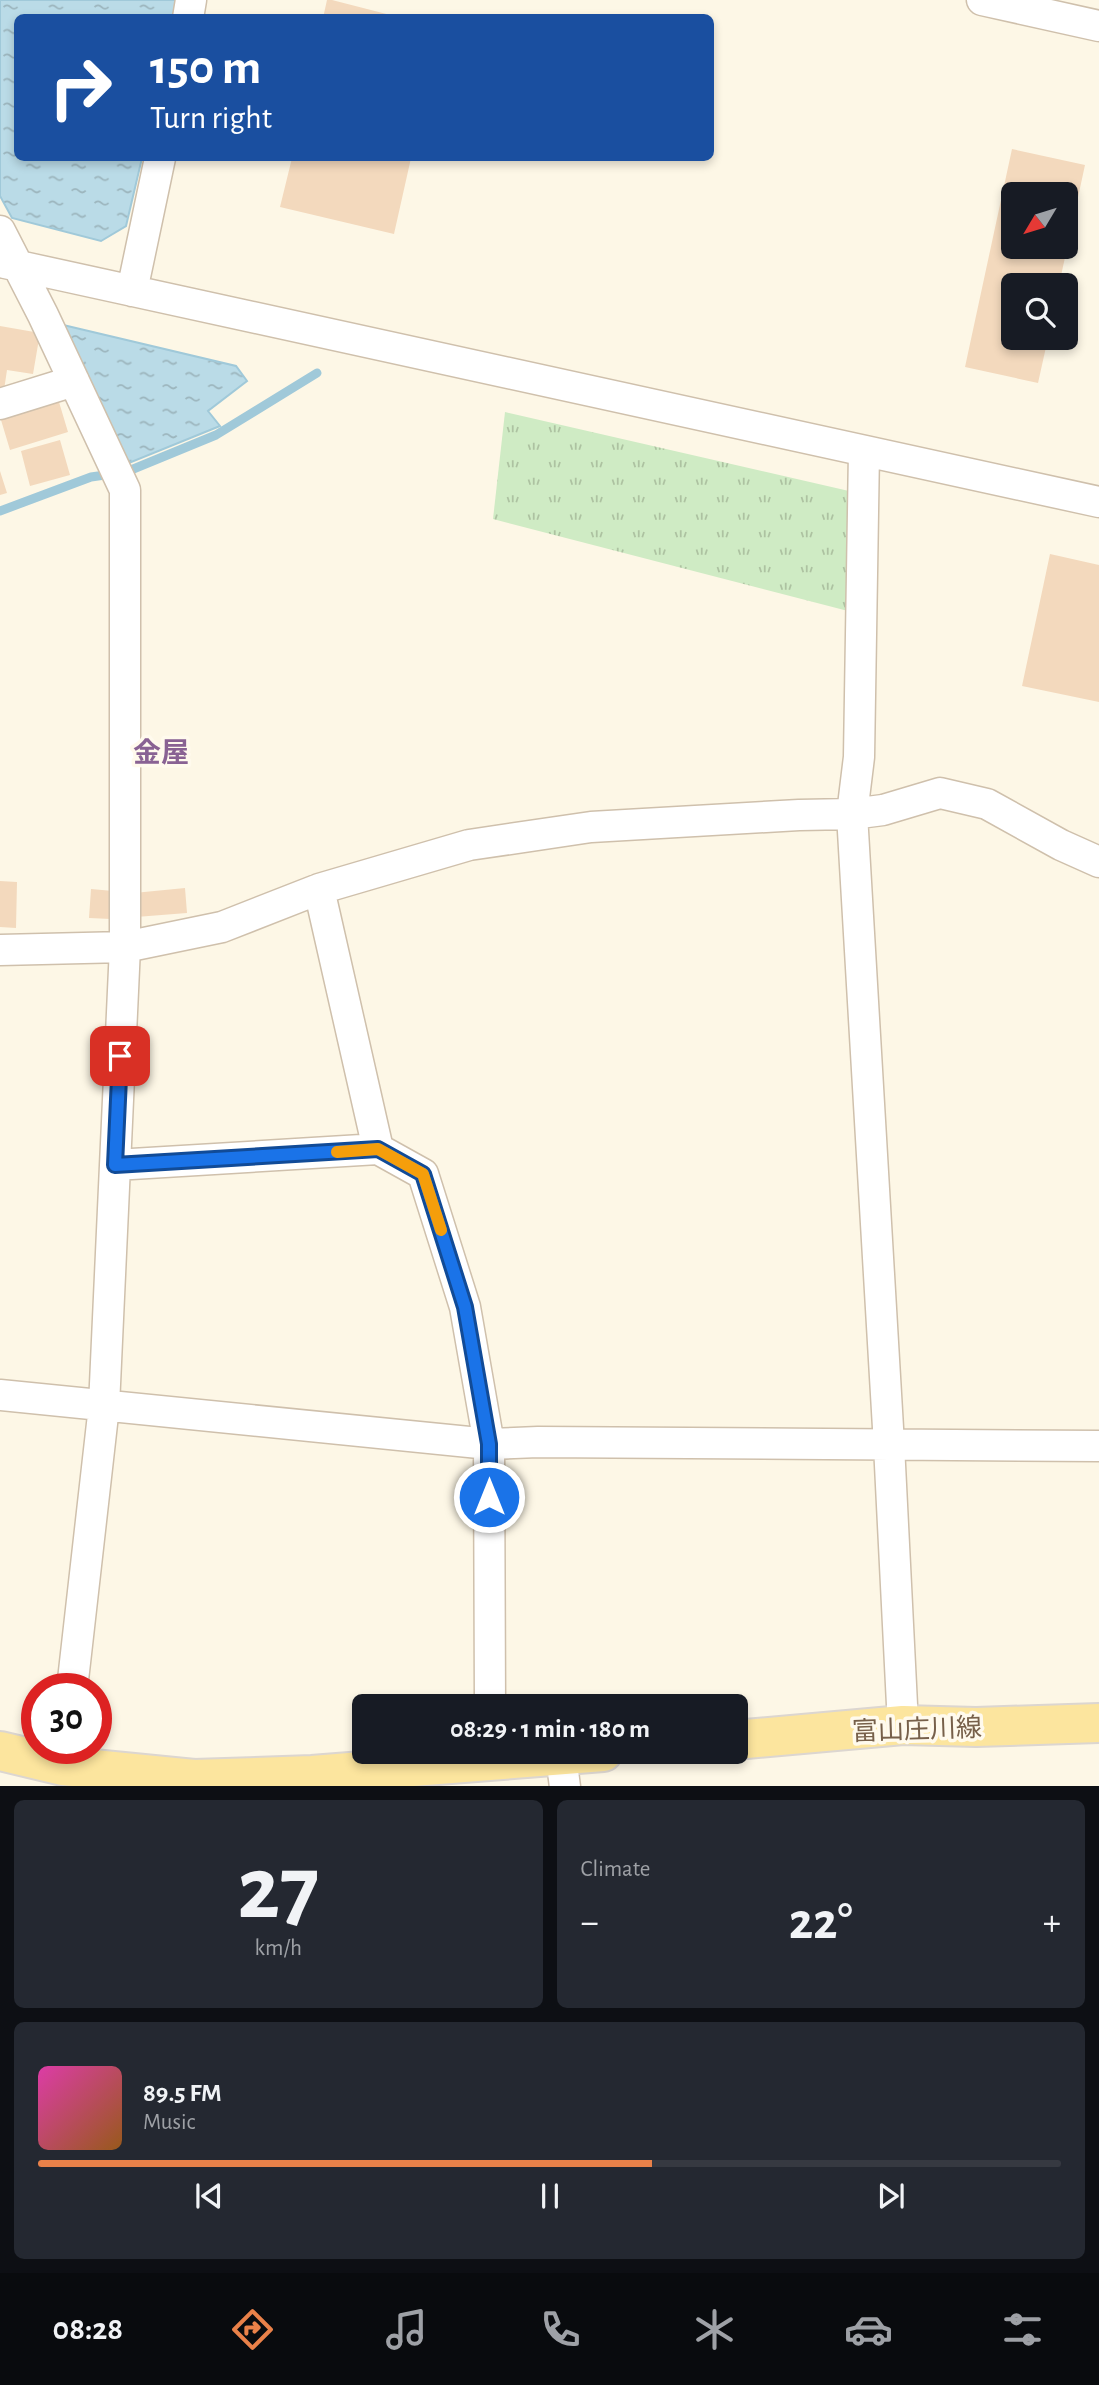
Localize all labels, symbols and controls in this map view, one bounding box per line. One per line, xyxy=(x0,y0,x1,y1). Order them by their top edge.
icon: right xyxy=(35,42,126,133)
text: 150 m xyxy=(150,44,261,93)
text: Turn right xyxy=(150,102,272,134)
north arrow xyxy=(1001,182,1078,259)
map controls xyxy=(1001,182,1078,350)
button: search xyxy=(1001,273,1078,350)
district label: 金屋 xyxy=(133,738,189,768)
pin xyxy=(90,1026,150,1086)
icon: arrive xyxy=(101,1037,139,1075)
position arrow xyxy=(452,1460,526,1534)
speed limit sign: 30 xyxy=(21,1673,112,1764)
street label: 富山庄川線 xyxy=(852,1714,982,1745)
text: 08:29 · 1 min · 180 m xyxy=(450,1716,650,1742)
text: 27 xyxy=(237,1844,319,1935)
text: Climate xyxy=(581,1858,650,1881)
text: 22° xyxy=(789,1896,853,1948)
text: − xyxy=(581,1904,599,1942)
text: + xyxy=(1043,1904,1061,1942)
text: km/h xyxy=(255,1937,302,1960)
text: 89.5 FM xyxy=(143,2080,222,2106)
text: Music xyxy=(143,2111,195,2134)
icon: previous xyxy=(190,2177,228,2215)
icon: pause xyxy=(531,2177,569,2215)
icon: next xyxy=(872,2177,910,2215)
icon: directions xyxy=(228,2305,277,2354)
icon: music xyxy=(382,2305,431,2354)
icon: phone xyxy=(536,2305,585,2354)
icon: climate xyxy=(690,2305,739,2354)
icon: car xyxy=(844,2305,893,2354)
icon: filters xyxy=(998,2305,1047,2354)
text: 08:28 xyxy=(52,2313,123,2345)

